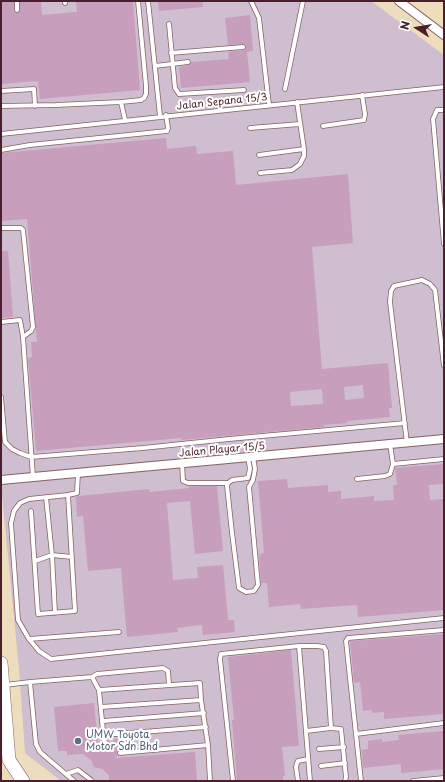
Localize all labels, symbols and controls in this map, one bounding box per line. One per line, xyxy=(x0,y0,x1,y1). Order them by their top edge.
north arrow xyxy=(397,8,437,48)
text: N xyxy=(396,19,414,31)
street label: Jalan Sepana 15/3 xyxy=(176,91,268,113)
street label: Jalan Playar 15/5 xyxy=(179,440,265,460)
place label: UMW Toyota Motor Sdn Bhd xyxy=(86,729,158,752)
marker: UMW Toyota Motor Sdn Bhd xyxy=(73,736,83,746)

